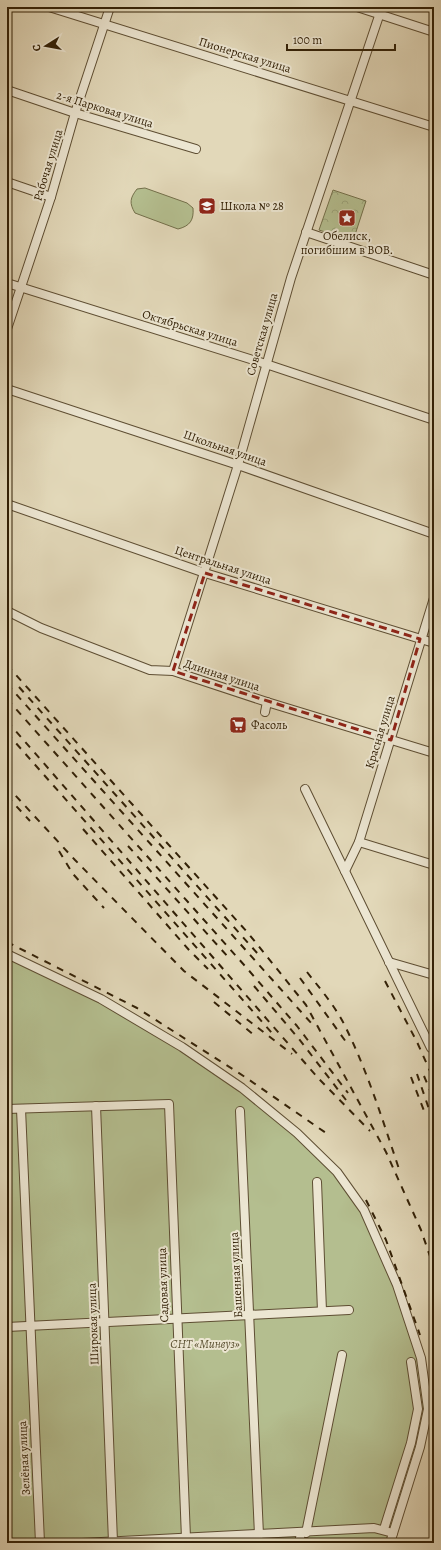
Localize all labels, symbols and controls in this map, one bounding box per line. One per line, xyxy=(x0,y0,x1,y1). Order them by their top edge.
north arrow xyxy=(26,26,66,66)
scale bar xyxy=(287,26,395,52)
text: 100 m xyxy=(293,32,322,48)
street label: Пионерская улица xyxy=(197,33,294,77)
text: С xyxy=(29,43,45,53)
street label: 2-я Парковая улица xyxy=(55,87,156,131)
street label: Рабочая улица xyxy=(29,127,67,203)
school or university icon: Школа № 28 xyxy=(197,196,217,216)
place label: Школа № 28 xyxy=(220,198,284,214)
place icon: Обелиск, погибшим в ВОВ. xyxy=(337,208,357,228)
place label: Обелиск, погибшим в ВОВ. xyxy=(301,228,393,258)
street label: Советская улица xyxy=(243,290,282,377)
street label: Октябрьская улица xyxy=(140,306,240,350)
street label: Школьная улица xyxy=(181,426,269,470)
street label: Центральная улица xyxy=(173,542,274,588)
street label: Длинная улица xyxy=(182,655,262,695)
street label: Красная улица xyxy=(361,693,399,771)
supermarket icon: Фасоль xyxy=(228,715,248,735)
place label: Фасоль xyxy=(251,717,288,733)
street label: Башенная улица xyxy=(226,1231,246,1319)
street label: Садовая улица xyxy=(154,1247,172,1323)
street label: Широкая улица xyxy=(84,1282,102,1365)
park label: СНТ «Минвуз» xyxy=(170,1336,240,1352)
street label: Зелёная улица xyxy=(14,1420,34,1496)

